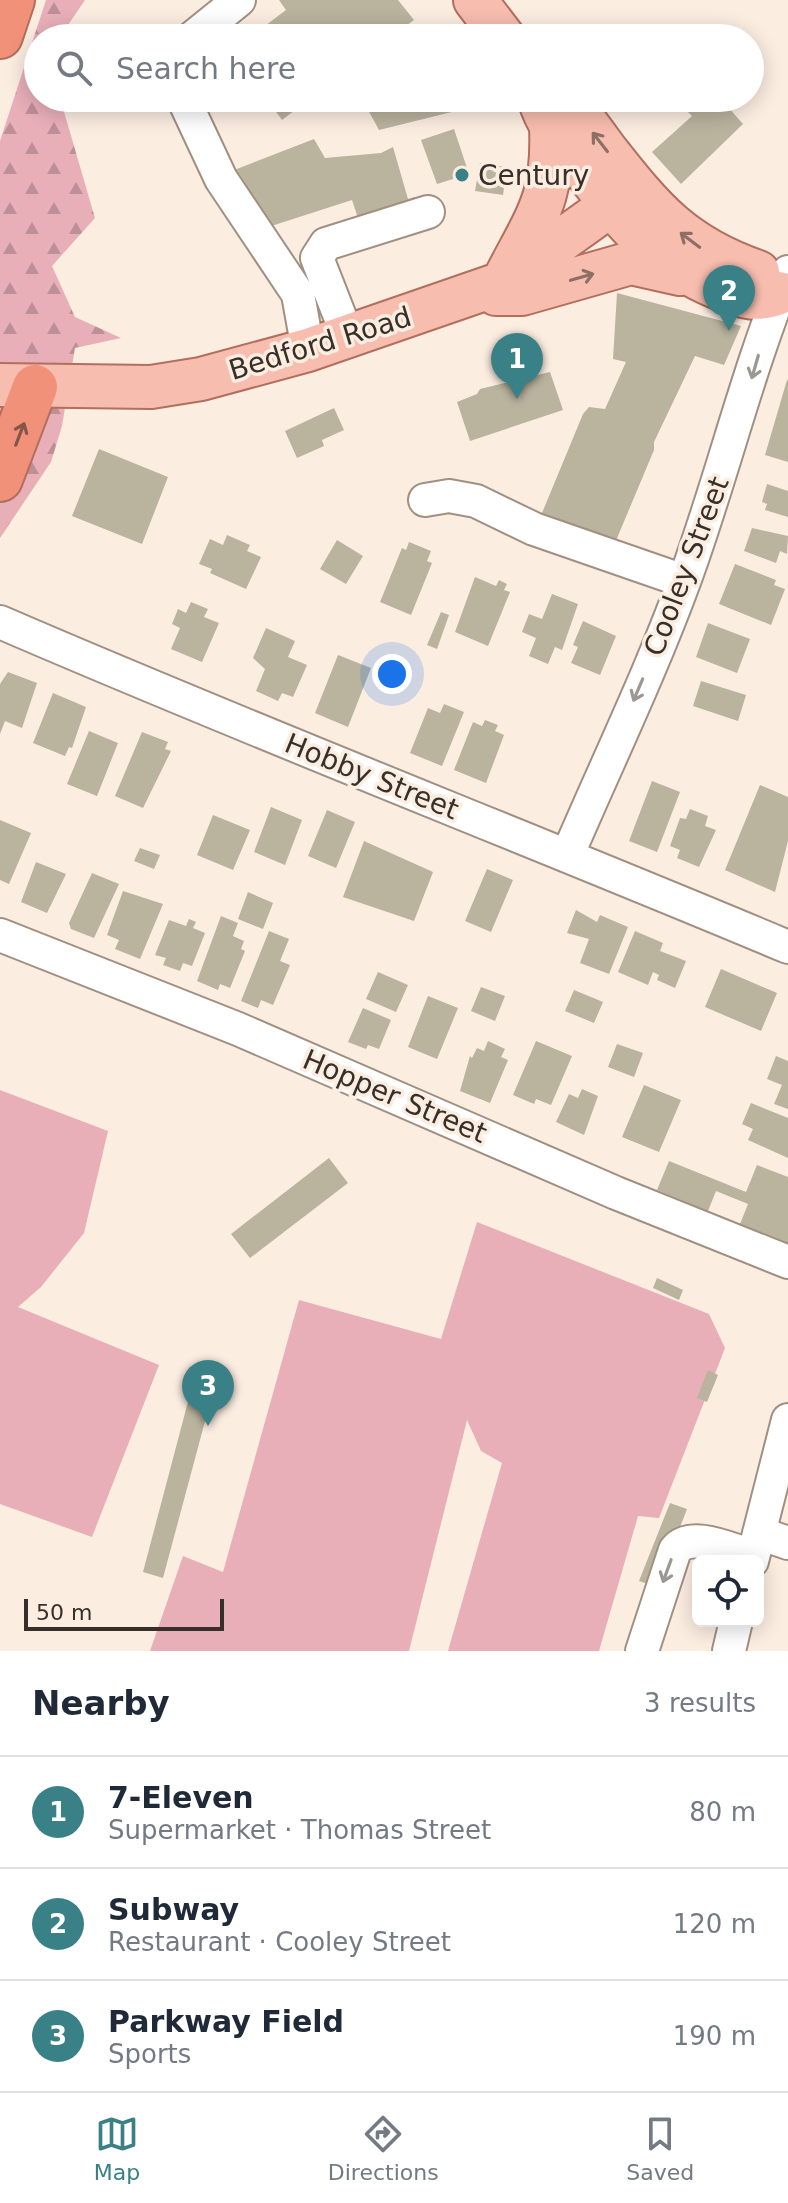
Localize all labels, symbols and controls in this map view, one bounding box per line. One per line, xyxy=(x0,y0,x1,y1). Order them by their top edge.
search box xyxy=(24,24,764,112)
icon: search xyxy=(52,46,96,90)
text: Search here xyxy=(116,51,296,86)
one-way arrow xyxy=(591,132,608,153)
place label: Century xyxy=(478,159,589,192)
marker: Century xyxy=(453,166,471,184)
one-way arrow xyxy=(679,231,701,248)
pin: 2 xyxy=(703,265,755,331)
one-way arrow xyxy=(568,268,594,283)
street label: Bedford Road xyxy=(225,300,415,387)
pin: 1 xyxy=(491,333,543,399)
one-way arrow xyxy=(747,353,762,379)
one-way arrow xyxy=(14,422,28,447)
street label: Cooley Street xyxy=(637,472,736,660)
your location xyxy=(372,654,412,694)
one-way arrow xyxy=(629,677,644,702)
street label: Hobby Street xyxy=(280,727,463,826)
street label: Hopper Street xyxy=(298,1043,492,1150)
pin: 3 xyxy=(182,1360,234,1426)
map controls xyxy=(692,1555,764,1627)
button: locate xyxy=(692,1555,764,1627)
one-way arrow xyxy=(659,1558,674,1583)
scale bar xyxy=(24,1595,224,1631)
text: 50 m xyxy=(36,1600,92,1625)
text: Nearby xyxy=(32,1683,170,1723)
text: 3 results xyxy=(644,1688,756,1718)
text: 7-Eleven xyxy=(108,1780,254,1815)
text: 1 xyxy=(49,1797,67,1827)
text: 80 m xyxy=(689,1797,756,1827)
text: Supermarket · Thomas Street xyxy=(108,1815,491,1845)
text: Subway xyxy=(108,1892,239,1927)
text: 2 xyxy=(49,1909,67,1939)
text: 120 m xyxy=(673,1909,756,1939)
text: Restaurant · Cooley Street xyxy=(108,1927,451,1957)
text: Parkway Field xyxy=(108,2004,344,2039)
text: 3 xyxy=(49,2021,67,2051)
text: 190 m xyxy=(673,2021,756,2051)
text: Sports xyxy=(108,2039,191,2069)
tab: Map xyxy=(94,2112,140,2185)
tab: Directions xyxy=(328,2112,439,2185)
tab: Saved xyxy=(626,2112,694,2185)

